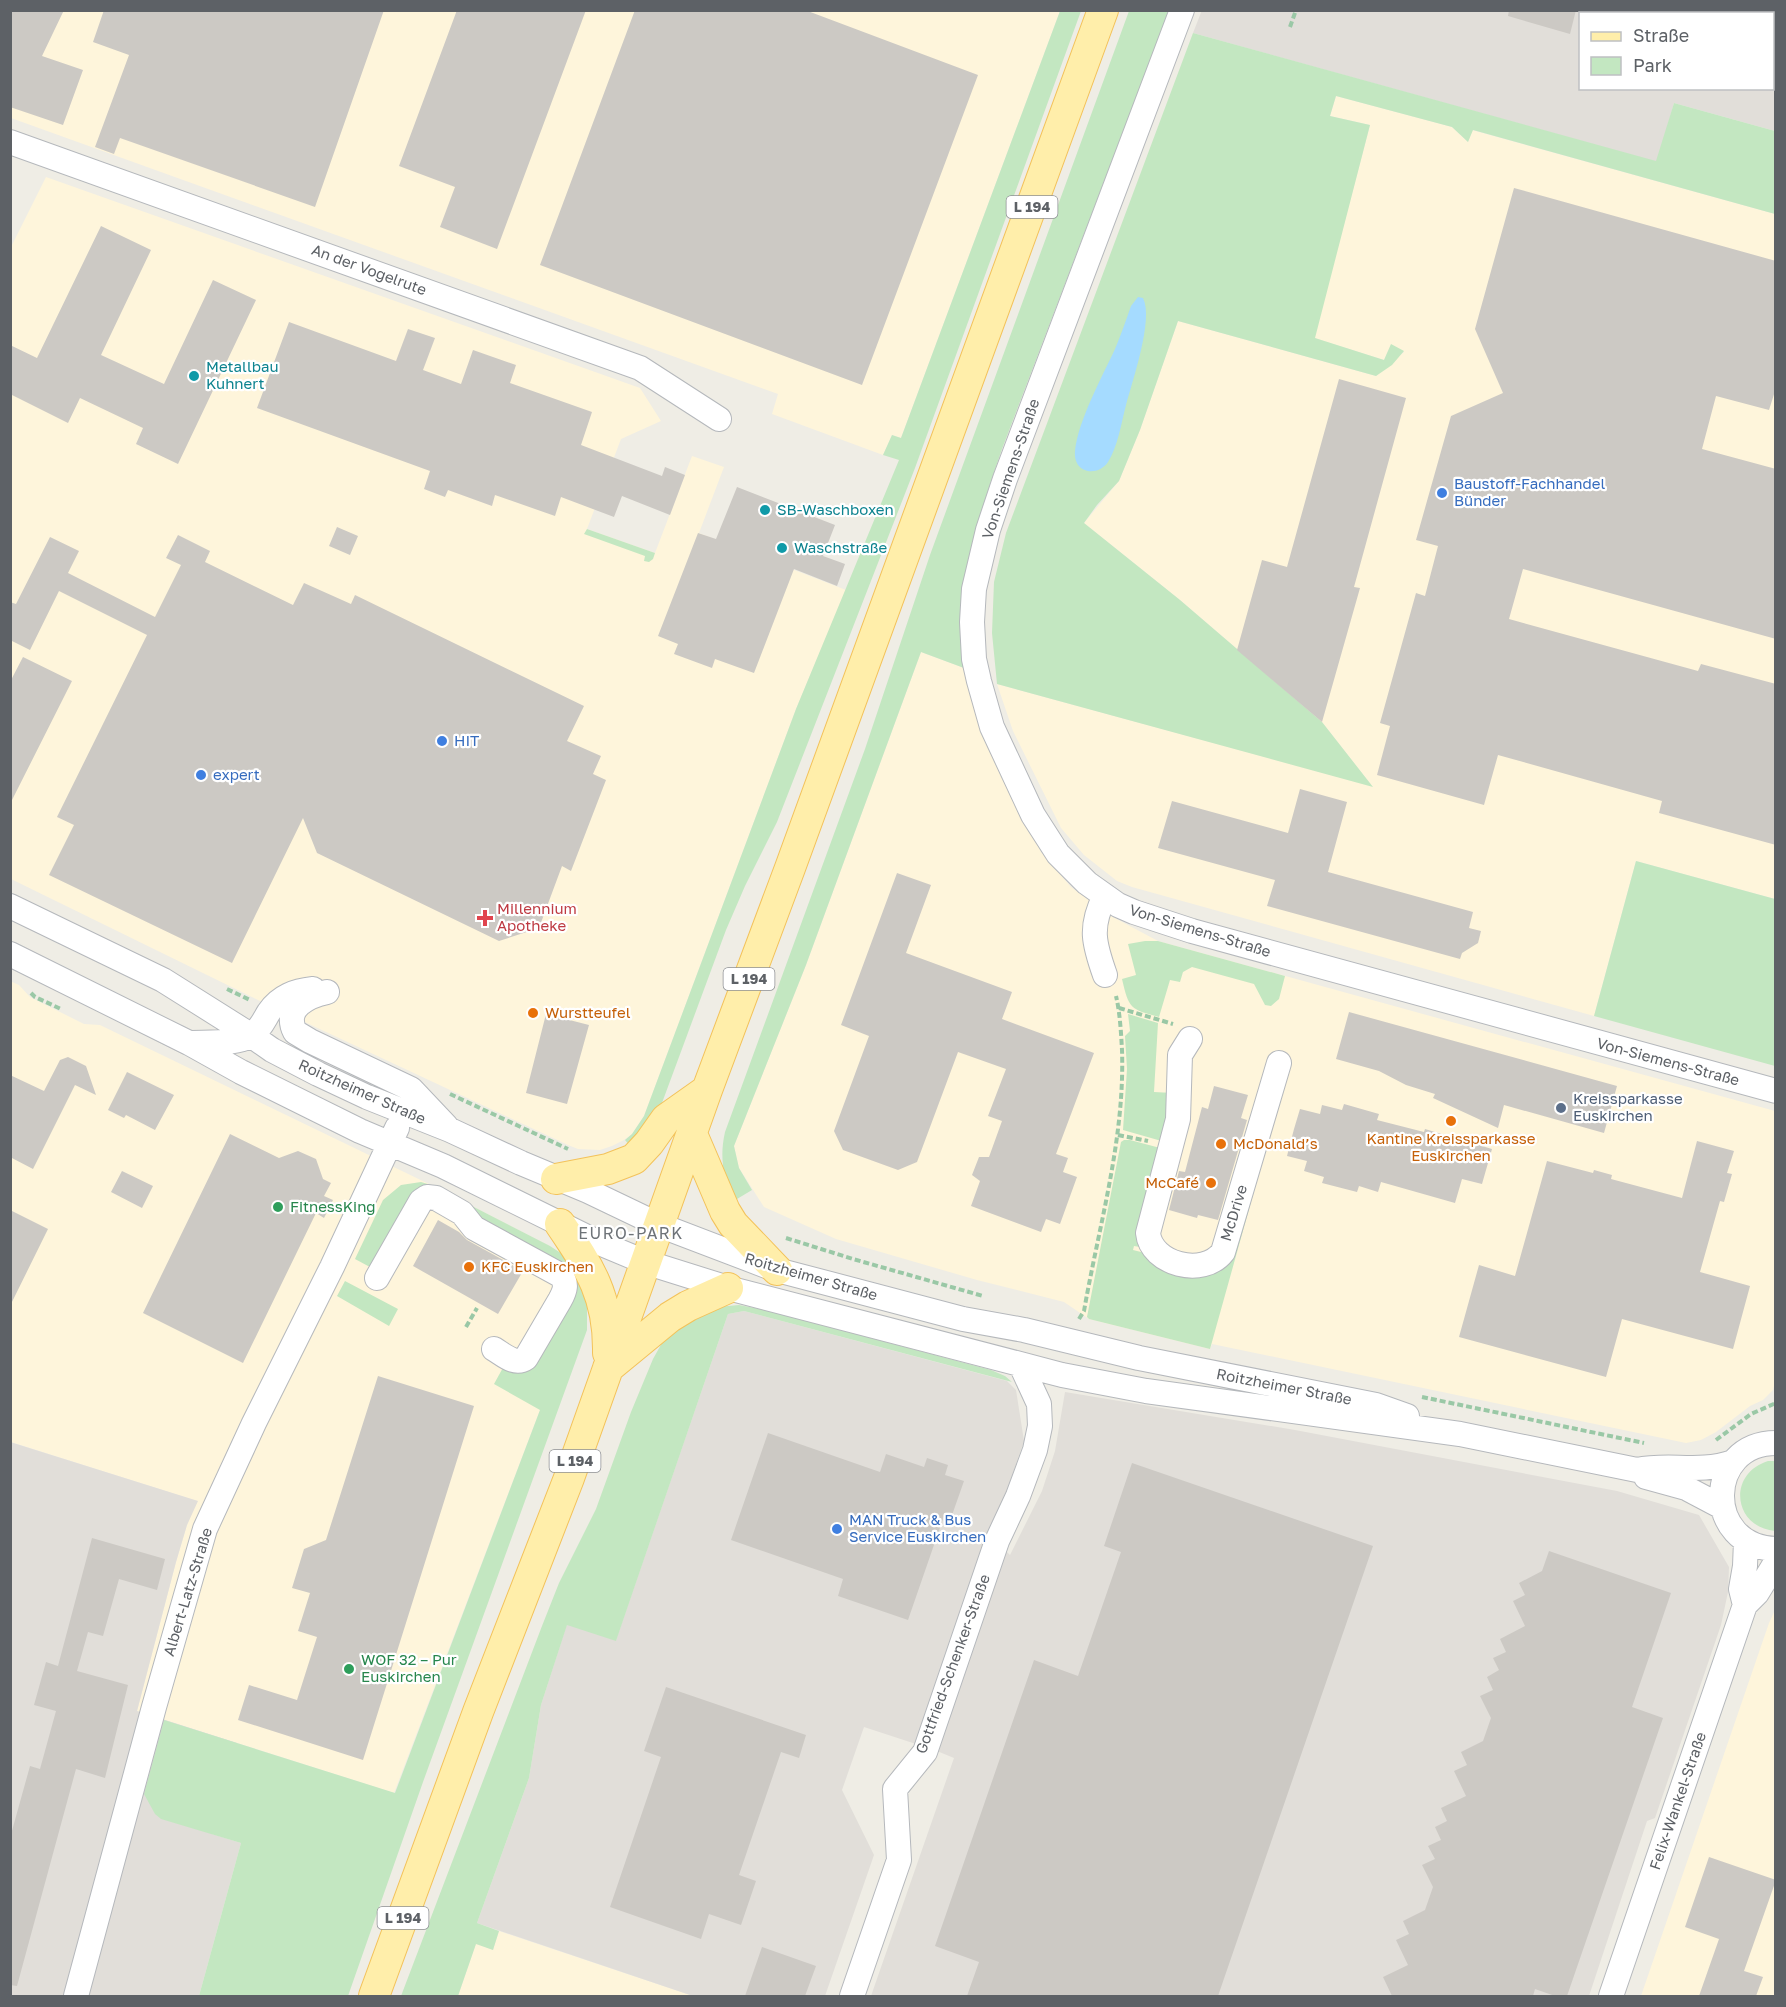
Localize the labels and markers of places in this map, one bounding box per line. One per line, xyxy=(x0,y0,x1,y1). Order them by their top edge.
place label: Metallbau Kuhnert xyxy=(206,357,278,392)
marker: Metallbau Kuhnert xyxy=(187,369,201,383)
place label: Baustoff-Fachhandel Bünder xyxy=(1454,474,1605,509)
marker: Baustoff-Fachhandel Bünder xyxy=(1435,486,1449,500)
place label: SB-Waschboxen xyxy=(777,500,894,518)
marker: SB-Waschboxen xyxy=(758,503,772,517)
place label: Waschstraße xyxy=(794,538,887,556)
marker: Waschstraße xyxy=(775,541,789,555)
place label: HIT xyxy=(454,731,479,749)
marker: HIT xyxy=(435,734,449,748)
place label: expert xyxy=(213,765,260,783)
marker: expert xyxy=(194,768,208,782)
place label: Millennium Apotheke xyxy=(497,899,577,934)
marker: Millennium Apotheke xyxy=(478,911,492,925)
place label: Wurstteufel xyxy=(545,1003,631,1021)
marker: Wurstteufel xyxy=(526,1006,540,1020)
place label: Kreissparkasse Euskirchen xyxy=(1573,1089,1683,1124)
marker: Kreissparkasse Euskirchen xyxy=(1554,1101,1568,1115)
marker: Kantine Kreissparkasse Euskirchen xyxy=(1444,1114,1458,1128)
place label: Kantine Kreissparkasse Euskirchen xyxy=(1366,1129,1536,1164)
place label: McDonald’s xyxy=(1233,1134,1318,1152)
marker: McDonald’s xyxy=(1214,1137,1228,1151)
place label: McCafé xyxy=(1145,1173,1199,1191)
marker: McCafé xyxy=(1204,1176,1218,1190)
place label: FitnessKing xyxy=(290,1197,376,1215)
marker: FitnessKing xyxy=(271,1200,285,1214)
place label: KFC Euskirchen xyxy=(481,1257,594,1275)
marker: KFC Euskirchen xyxy=(462,1260,476,1274)
place label: MAN Truck & Bus Service Euskirchen xyxy=(849,1510,986,1545)
marker: MAN Truck & Bus Service Euskirchen xyxy=(830,1522,844,1536)
place label: WOF 32 – Pur Euskirchen xyxy=(361,1650,457,1685)
marker: WOF 32 – Pur Euskirchen xyxy=(342,1662,356,1676)

